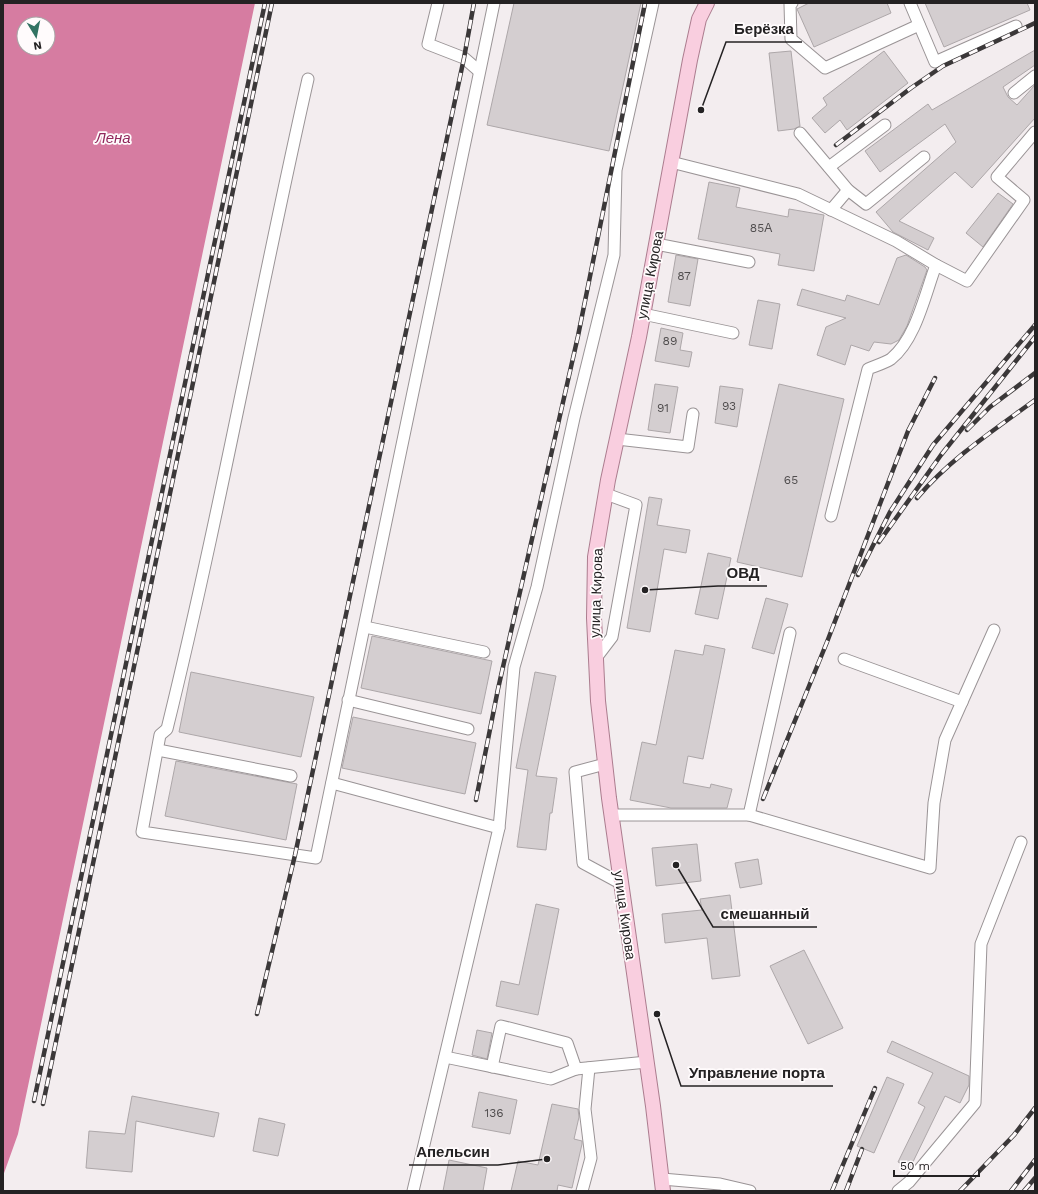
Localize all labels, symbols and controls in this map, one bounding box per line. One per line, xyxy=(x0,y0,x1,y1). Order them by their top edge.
callout: Берёзка xyxy=(726,15,802,42)
north arrow xyxy=(16,16,56,56)
text: Берёзка xyxy=(734,20,795,38)
text: N xyxy=(33,38,43,52)
water label: Лена xyxy=(94,129,131,147)
house number: 85А xyxy=(750,221,772,235)
street label: улица Кирова xyxy=(634,229,666,321)
house number: 87 xyxy=(677,269,691,283)
house number: 89 xyxy=(663,334,677,348)
house number: 93 xyxy=(722,399,736,413)
house number: 91 xyxy=(657,401,669,415)
house number: 65 xyxy=(784,473,798,487)
street label: улица Кирова xyxy=(586,548,606,638)
callout: ОВД xyxy=(718,559,767,586)
text: ОВД xyxy=(727,564,760,582)
street label: улица Кирова xyxy=(611,869,639,961)
callout: смешанный xyxy=(713,900,817,927)
text: смешанный xyxy=(721,905,809,923)
callout: Управление порта xyxy=(681,1059,833,1086)
text: Управление порта xyxy=(689,1064,826,1082)
house number: 136 xyxy=(485,1106,503,1120)
callout: Апельсин xyxy=(409,1138,498,1165)
text: Апельсин xyxy=(416,1143,490,1161)
scale bar xyxy=(894,1152,979,1178)
text: 50 m xyxy=(900,1159,930,1173)

